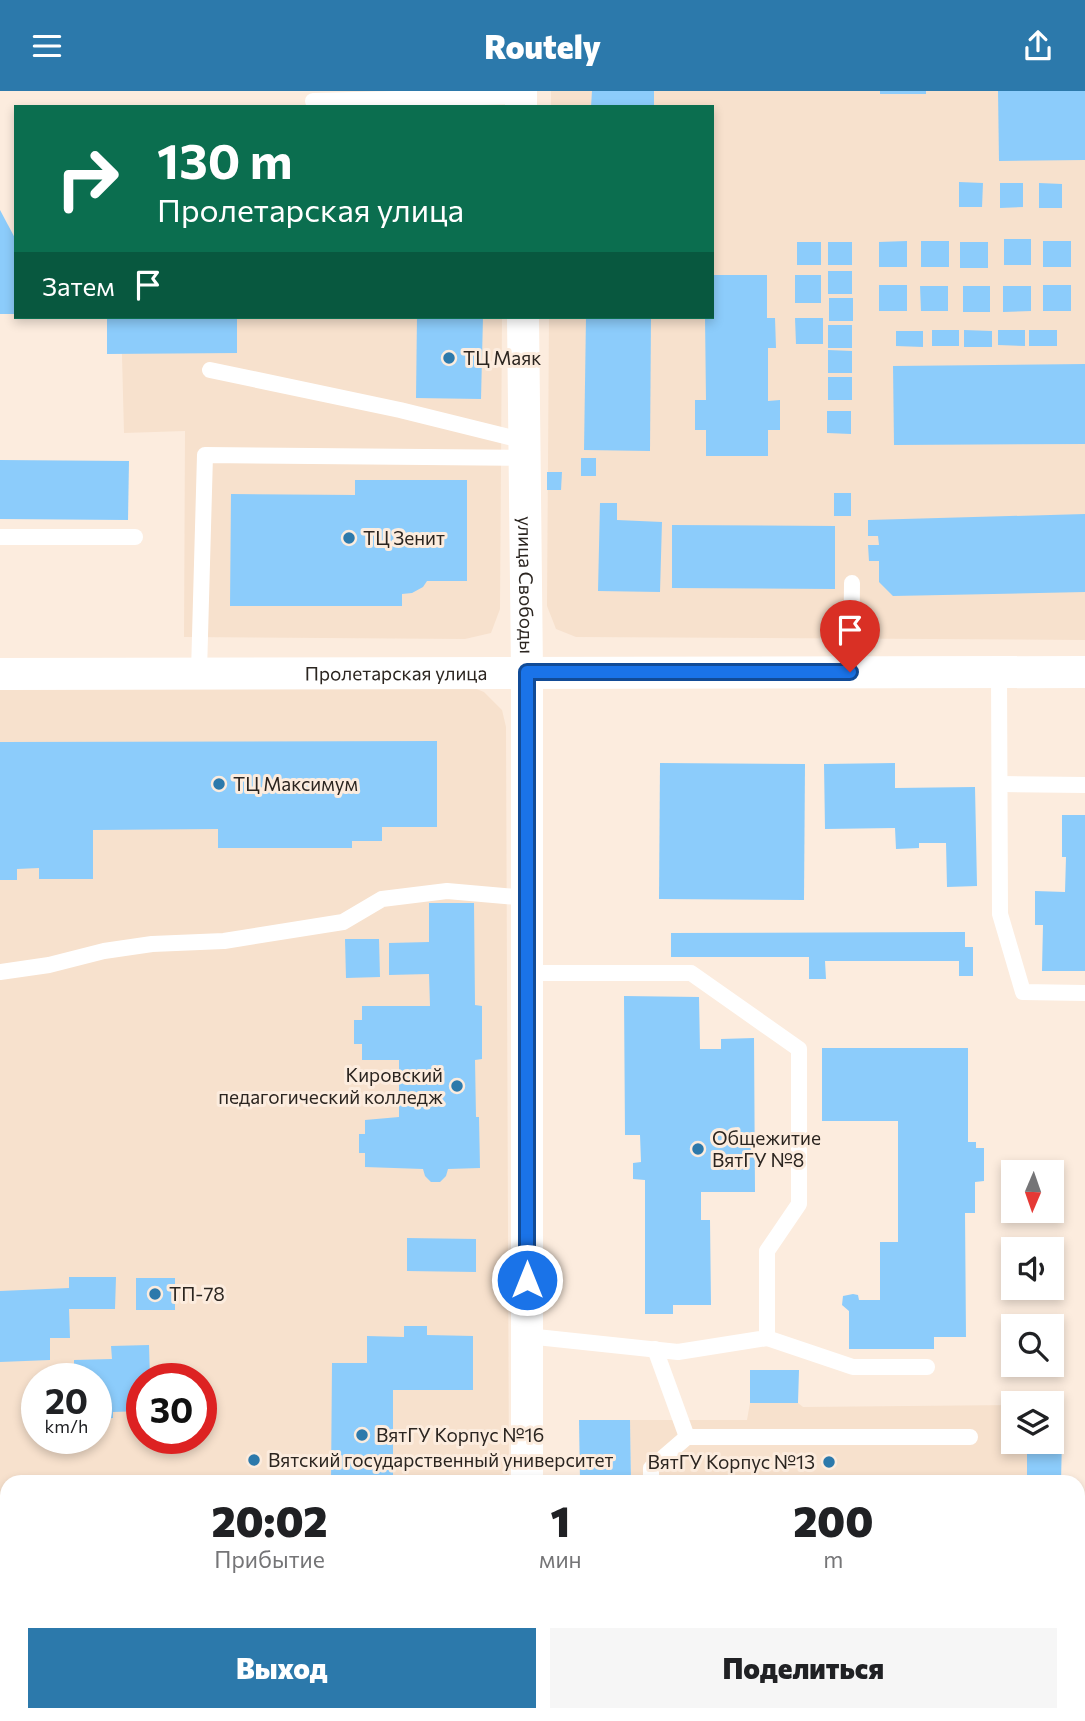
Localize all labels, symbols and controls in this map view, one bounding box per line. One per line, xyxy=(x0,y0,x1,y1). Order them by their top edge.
text: Routely xyxy=(484,26,601,66)
icon: menu xyxy=(28,27,66,65)
icon: share xyxy=(1019,27,1057,65)
text: 130 m xyxy=(157,129,292,189)
icon: right xyxy=(42,133,133,224)
text: Пролетарская улица xyxy=(157,189,464,229)
icon: arrive xyxy=(129,266,167,304)
text: Затем xyxy=(42,270,115,301)
place label: ТЦ Маяк xyxy=(463,346,541,369)
marker: ТЦ Маяк xyxy=(441,350,457,366)
street label: улица Свободы xyxy=(514,516,539,654)
place label: ТЦ Зенит xyxy=(363,526,445,549)
marker: ТЦ Зенит xyxy=(341,530,357,546)
pin xyxy=(820,600,880,672)
icon: arrive xyxy=(831,611,869,649)
street label: Пролетарская улица xyxy=(305,661,487,684)
place label: ТЦ Максимум xyxy=(233,772,358,795)
marker: ТЦ Максимум xyxy=(211,776,227,792)
place label: Кировский педагогический колледж xyxy=(218,1063,443,1108)
marker: Кировский педагогический колледж xyxy=(449,1078,465,1094)
place label: Общежитие ВятГУ №8 xyxy=(712,1126,821,1171)
marker: Общежитие ВятГУ №8 xyxy=(690,1141,706,1157)
north arrow xyxy=(1001,1160,1064,1223)
map controls xyxy=(1001,1160,1064,1454)
button: sound xyxy=(1001,1237,1064,1300)
position arrow xyxy=(490,1243,564,1317)
place label: ТП-78 xyxy=(169,1282,225,1305)
marker: ТП-78 xyxy=(147,1286,163,1302)
button: search xyxy=(1001,1314,1064,1377)
speed limit sign: 30 xyxy=(126,1363,217,1454)
text: 20 xyxy=(45,1378,88,1421)
button: layers xyxy=(1001,1391,1064,1454)
text: km/h xyxy=(45,1415,88,1437)
place label: ВятГУ Корпус №16 xyxy=(376,1423,544,1446)
marker: ВятГУ Корпус №16 xyxy=(354,1427,370,1443)
place label: Вятский государственный университет xyxy=(268,1448,614,1471)
place label: ВятГУ Корпус №13 xyxy=(647,1450,815,1473)
marker: Вятский государственный университет xyxy=(246,1452,262,1468)
marker: ВятГУ Корпус №13 xyxy=(821,1454,837,1470)
text: 20:02 xyxy=(212,1494,328,1546)
text: 1 xyxy=(551,1494,570,1546)
text: 200 xyxy=(793,1494,874,1546)
text: Прибытие xyxy=(214,1545,325,1573)
text: мин xyxy=(539,1545,582,1573)
text: m xyxy=(823,1545,843,1573)
button: Выход xyxy=(28,1628,536,1708)
button: Поделиться xyxy=(550,1628,1057,1708)

